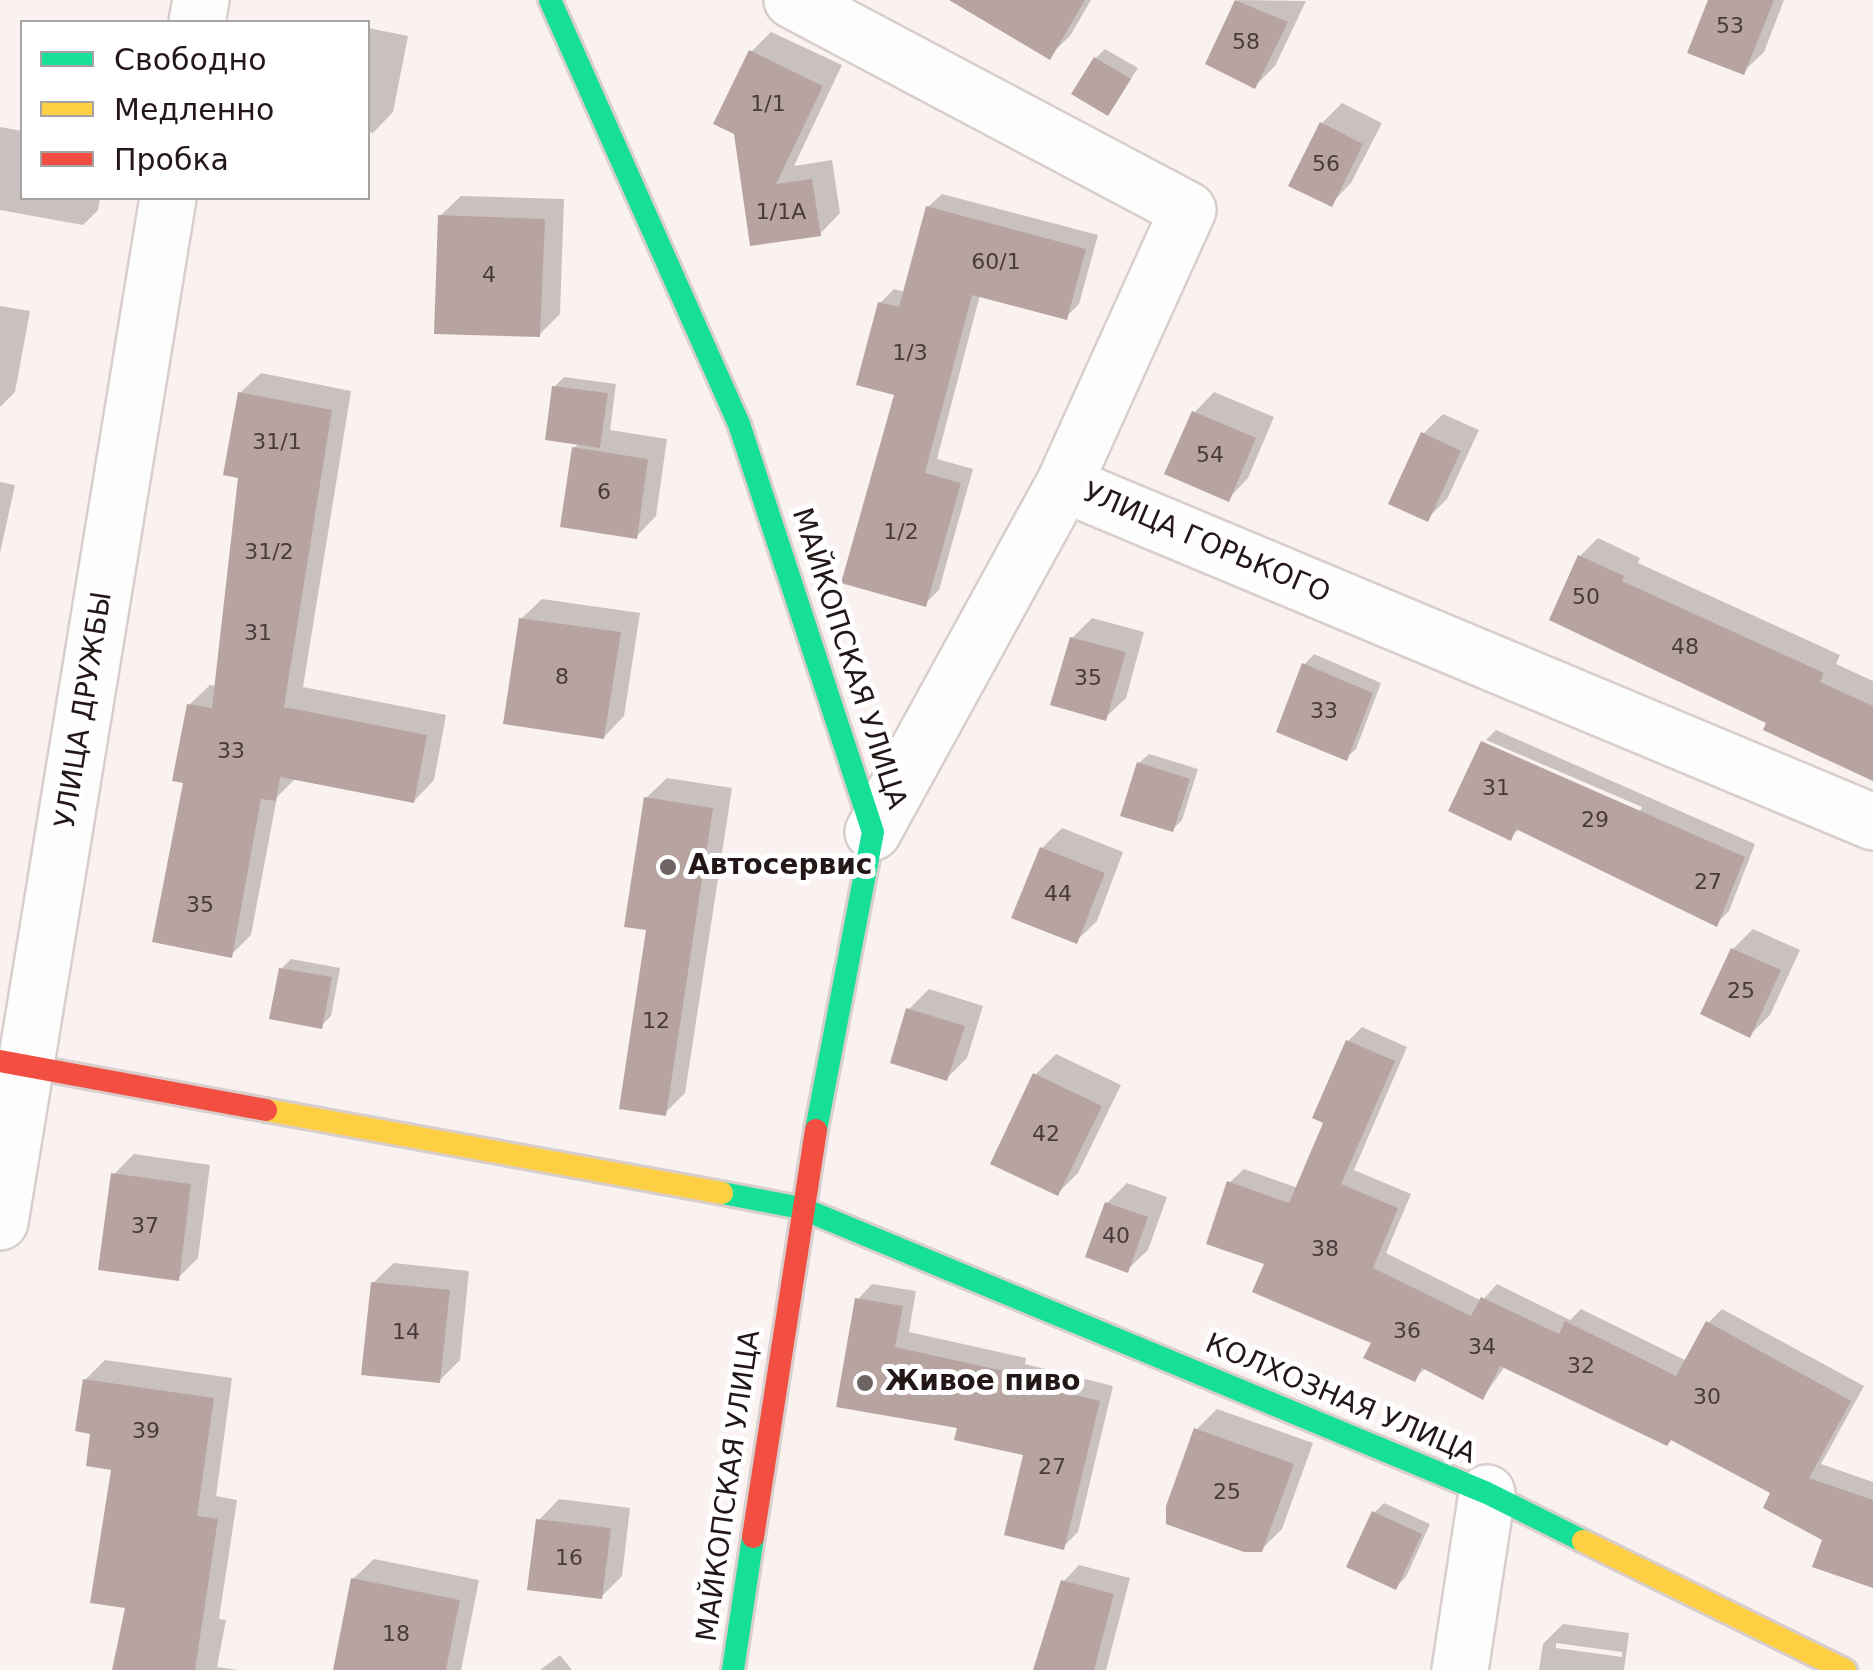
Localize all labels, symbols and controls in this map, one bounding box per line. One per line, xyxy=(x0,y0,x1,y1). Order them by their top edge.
house number: 53 xyxy=(1716,14,1744,40)
legend xyxy=(20,20,370,200)
house number: 58 xyxy=(1232,30,1260,56)
text: Свободно xyxy=(114,42,267,77)
text: Медленно xyxy=(114,92,274,127)
house number: 1/1 xyxy=(750,92,786,118)
text: Пробка xyxy=(114,142,229,177)
house number: 56 xyxy=(1312,152,1340,178)
house number: 1/1А xyxy=(756,200,806,226)
house number: 60/1 xyxy=(971,250,1021,276)
house number: 4 xyxy=(482,263,496,289)
house number: 1/3 xyxy=(892,341,928,367)
house number: 31/1 xyxy=(252,430,302,456)
house number: 54 xyxy=(1196,443,1224,469)
street label: УЛИЦА ГОРЬКОГО xyxy=(1077,477,1335,611)
house number: 6 xyxy=(597,480,611,506)
street label: МАЙКОПСКАЯ УЛИЦА xyxy=(783,504,913,814)
house number: 1/2 xyxy=(883,520,919,546)
house number: 31/2 xyxy=(244,540,294,566)
house number: 50 xyxy=(1572,585,1600,611)
street label: УЛИЦА ДРУЖБЫ xyxy=(50,589,120,831)
house number: 31 xyxy=(244,621,272,647)
house number: 48 xyxy=(1671,635,1699,661)
house number: 8 xyxy=(555,665,569,691)
house number: 35 xyxy=(1074,666,1102,692)
house number: 33 xyxy=(1310,699,1338,725)
house number: 33 xyxy=(217,739,245,765)
house number: 31 xyxy=(1482,776,1510,802)
house number: 29 xyxy=(1581,808,1609,834)
place label: Автосервис xyxy=(688,850,872,884)
marker: Автосервис xyxy=(657,856,679,878)
house number: 27 xyxy=(1694,870,1722,896)
house number: 44 xyxy=(1044,882,1072,908)
house number: 35 xyxy=(186,893,214,919)
house number: 25 xyxy=(1727,979,1755,1005)
house number: 12 xyxy=(642,1009,670,1035)
house number: 42 xyxy=(1032,1122,1060,1148)
house number: 37 xyxy=(131,1214,159,1240)
house number: 40 xyxy=(1102,1224,1130,1250)
house number: 38 xyxy=(1311,1237,1339,1263)
house number: 36 xyxy=(1393,1319,1421,1345)
house number: 14 xyxy=(392,1320,420,1346)
street label: МАЙКОПСКАЯ УЛИЦА xyxy=(692,1328,768,1644)
street label: КОЛХОЗНАЯ УЛИЦА xyxy=(1200,1328,1480,1472)
house number: 34 xyxy=(1468,1335,1496,1361)
house number: 32 xyxy=(1567,1354,1595,1380)
place label: Живое пиво xyxy=(885,1366,1081,1400)
marker: Живое пиво xyxy=(854,1372,876,1394)
house number: 30 xyxy=(1693,1385,1721,1411)
house number: 39 xyxy=(132,1419,160,1445)
house number: 27 xyxy=(1038,1455,1066,1481)
house number: 25 xyxy=(1213,1480,1241,1506)
house number: 16 xyxy=(555,1546,583,1572)
house number: 18 xyxy=(382,1622,410,1648)

